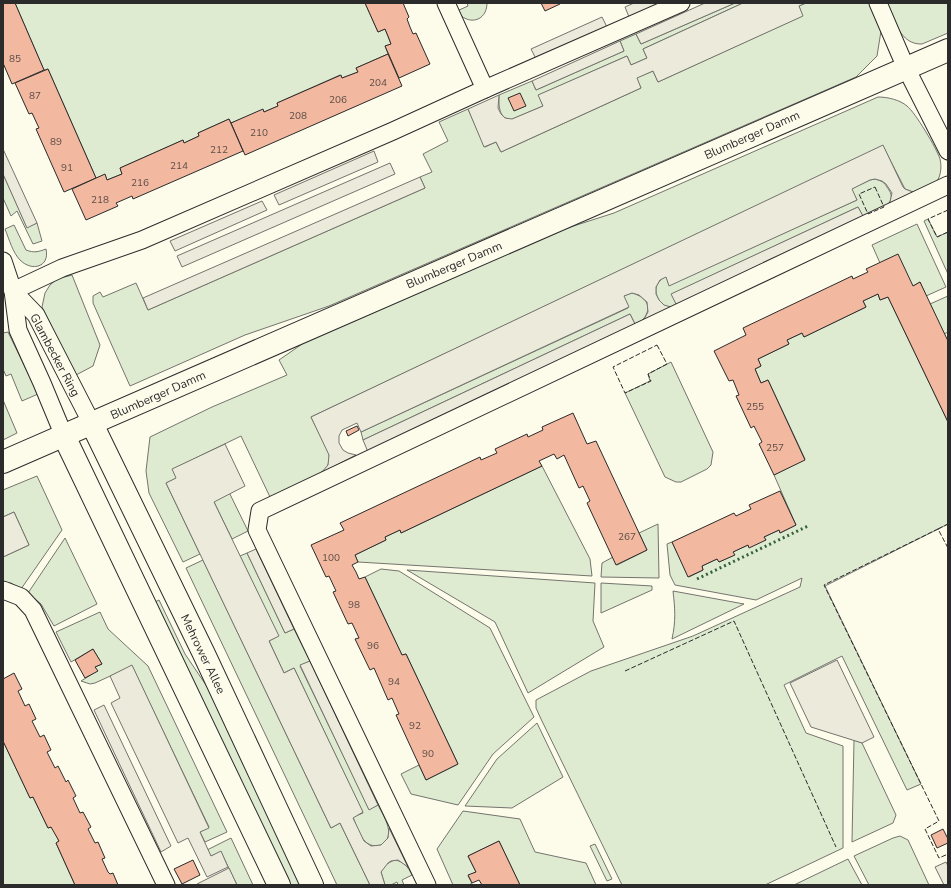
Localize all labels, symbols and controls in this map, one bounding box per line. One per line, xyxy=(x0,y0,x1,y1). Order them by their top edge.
house number: 85 xyxy=(9,52,21,66)
house number: 204 xyxy=(369,76,387,90)
house number: 87 xyxy=(29,89,41,103)
house number: 206 xyxy=(329,93,347,107)
street label: Blumberger Damm xyxy=(702,107,802,163)
house number: 208 xyxy=(289,109,307,123)
house number: 210 xyxy=(250,126,268,140)
house number: 89 xyxy=(50,135,62,149)
house number: 212 xyxy=(210,143,228,157)
house number: 214 xyxy=(170,159,188,173)
house number: 91 xyxy=(61,161,73,175)
house number: 216 xyxy=(131,176,149,190)
house number: 218 xyxy=(91,193,109,207)
street label: Blumberger Damm xyxy=(404,238,504,292)
street label: Glambecker Ring xyxy=(26,311,84,399)
street label: Blumberger Damm xyxy=(108,367,208,423)
house number: 255 xyxy=(746,400,764,414)
house number: 257 xyxy=(766,441,784,455)
house number: 267 xyxy=(618,530,636,544)
house number: 100 xyxy=(322,551,340,565)
house number: 98 xyxy=(348,598,360,612)
street label: Mehrower Allee xyxy=(177,612,229,696)
house number: 96 xyxy=(367,639,379,653)
house number: 94 xyxy=(388,675,400,689)
house number: 92 xyxy=(409,719,421,733)
house number: 90 xyxy=(422,747,434,761)

